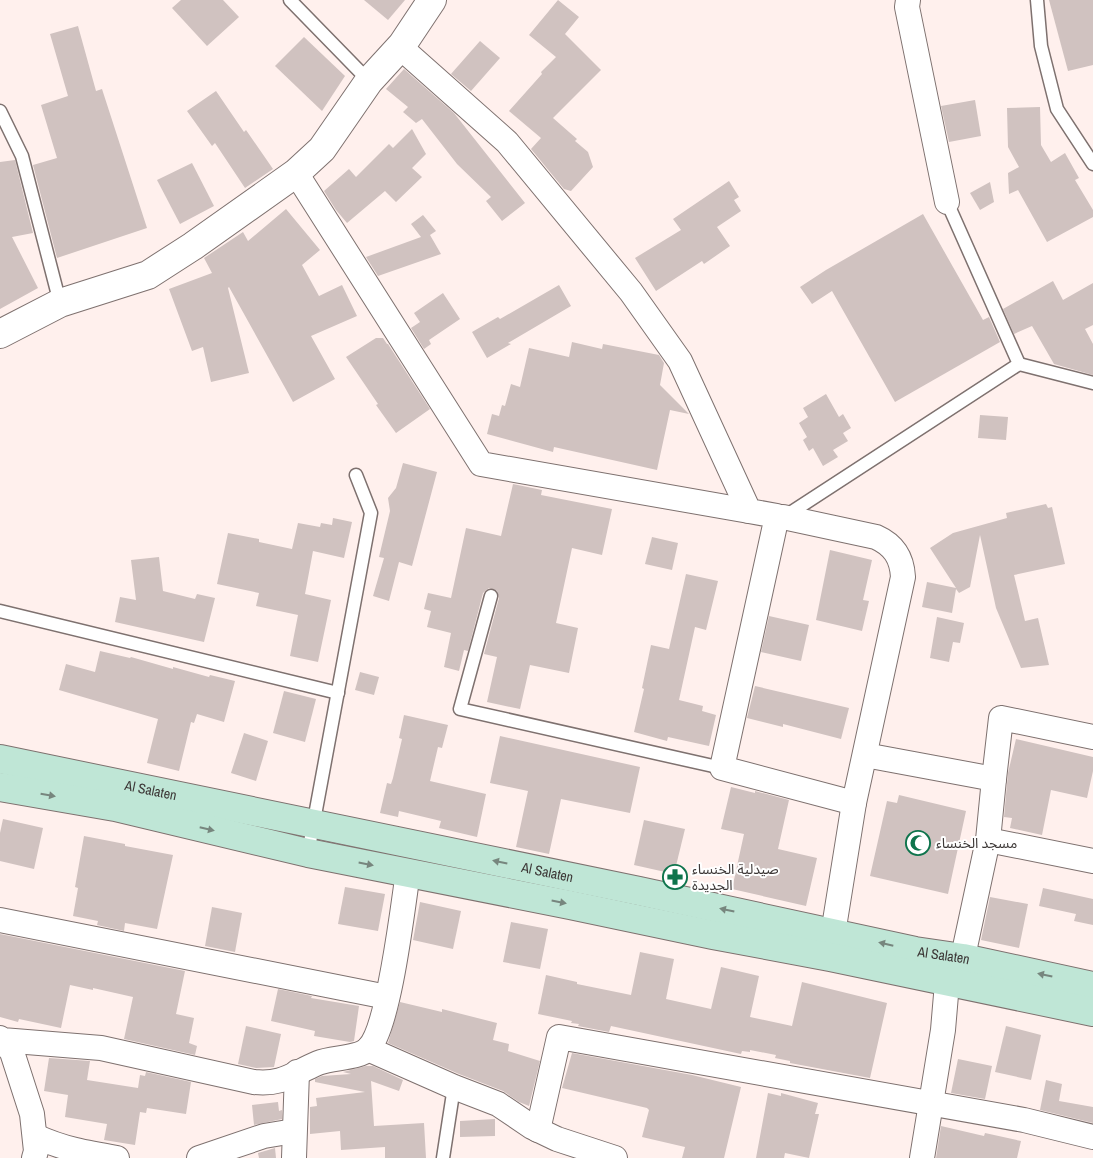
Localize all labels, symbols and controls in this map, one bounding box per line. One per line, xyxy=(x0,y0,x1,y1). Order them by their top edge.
street label: Al Salaten xyxy=(122,776,178,804)
one-way arrow xyxy=(40,792,56,800)
one-way arrow xyxy=(199,825,214,833)
mosque icon: مسجد الخنساء xyxy=(905,830,931,856)
place label: مسجد الخنساء xyxy=(936,834,1017,852)
one-way arrow xyxy=(492,858,507,866)
street label: Al Salaten xyxy=(519,858,575,886)
one-way arrow xyxy=(358,860,374,868)
place label: صيدلية الخنساء الجديدة xyxy=(692,860,779,894)
pharmacy icon: صيدلية الخنساء الجديدة xyxy=(662,864,688,890)
one-way arrow xyxy=(552,899,568,907)
one-way arrow xyxy=(720,906,735,914)
one-way arrow xyxy=(878,940,893,948)
street label: Al Salaten xyxy=(916,942,972,968)
one-way arrow xyxy=(1037,971,1053,979)

